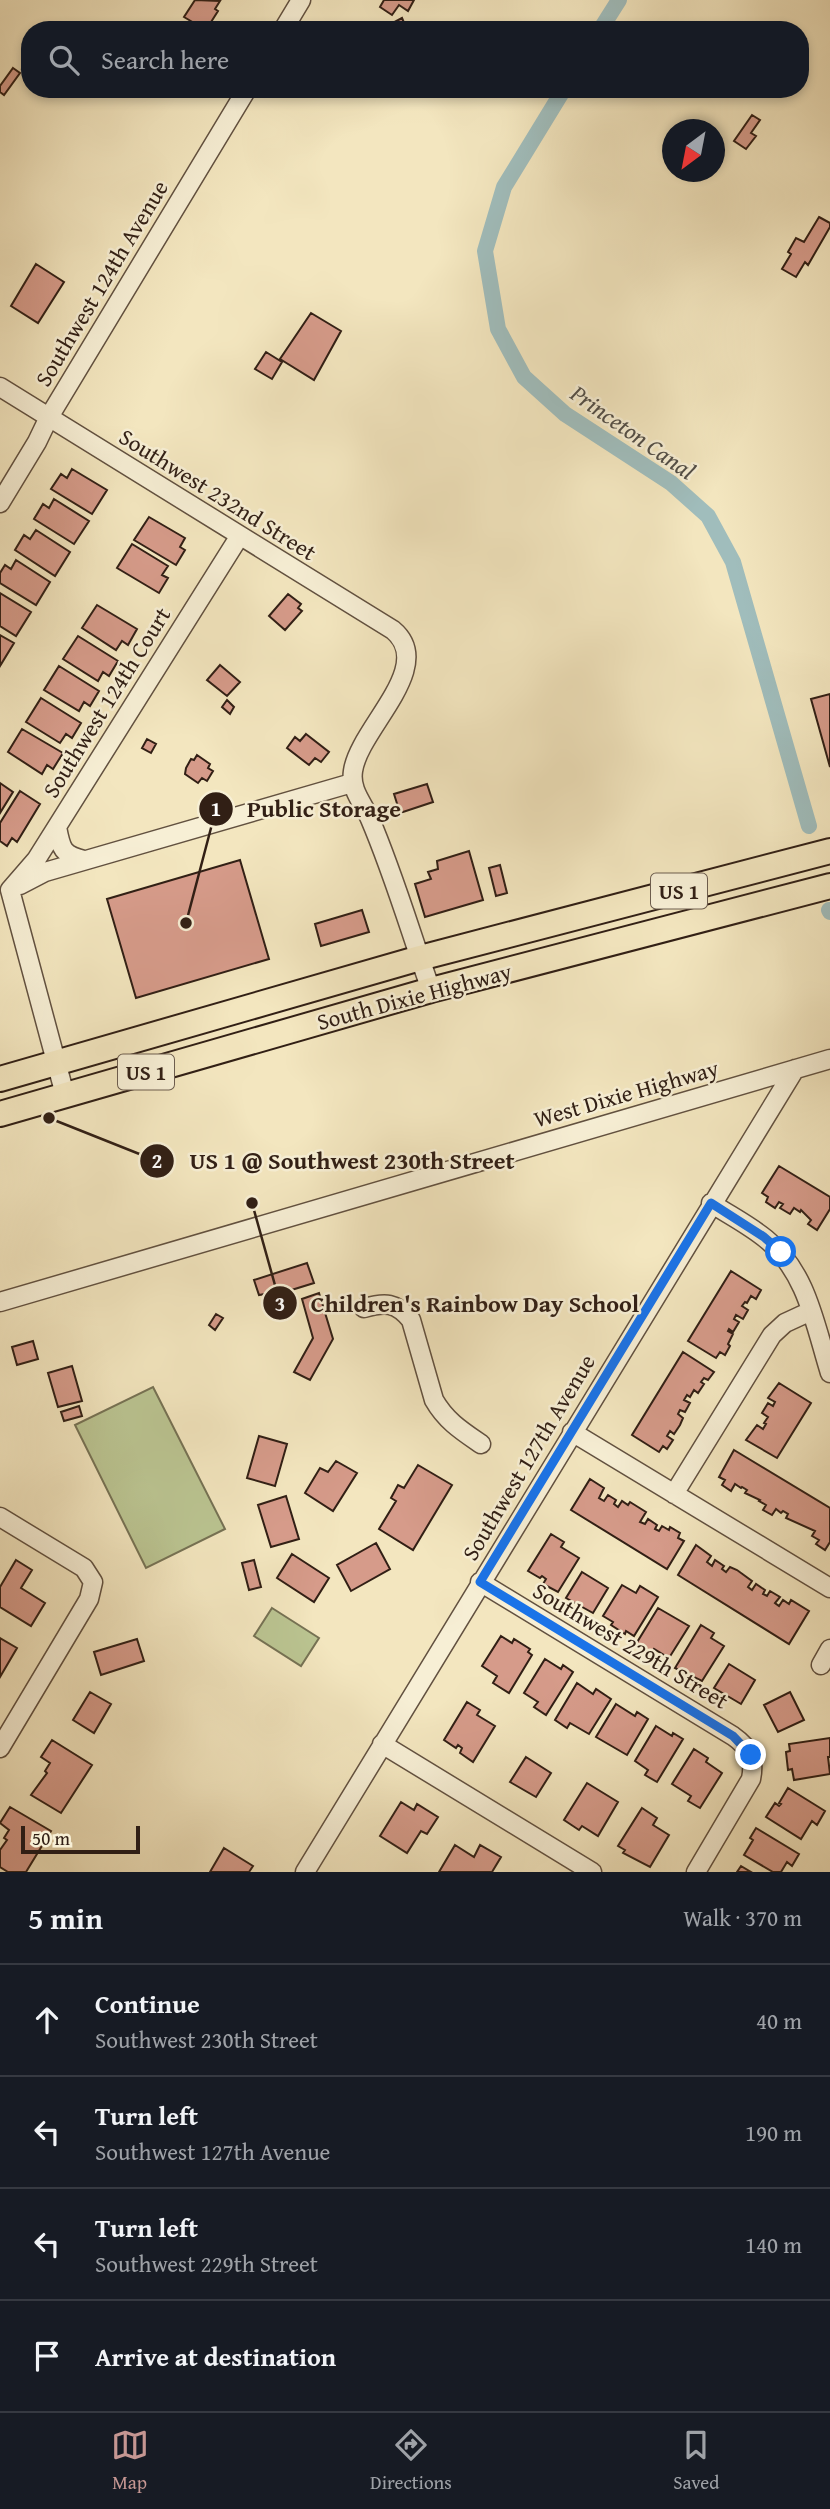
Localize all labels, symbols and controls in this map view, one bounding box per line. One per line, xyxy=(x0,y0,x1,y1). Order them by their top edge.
search box xyxy=(21,21,809,98)
text: Search here xyxy=(101,40,229,79)
icon: search xyxy=(45,41,83,79)
north arrow xyxy=(662,119,725,182)
street label: Southwest 124th Avenue xyxy=(26,174,176,392)
water label: Princeton Canal xyxy=(563,375,703,488)
street label: Southwest 232nd Street xyxy=(113,420,323,568)
street label: Southwest 124th Court xyxy=(34,600,178,804)
callout: Public Storage xyxy=(198,786,415,831)
text: Public Storage xyxy=(247,791,401,826)
text: 1 xyxy=(211,793,221,824)
road number: US 1 xyxy=(651,874,707,908)
street label: South Dixie Highway xyxy=(313,954,516,1038)
street label: West Dixie Highway xyxy=(530,1051,723,1135)
road number: US 1 xyxy=(118,1054,174,1090)
callout: US 1 @ Southwest 230th Street xyxy=(140,1139,528,1184)
text: US 1 @ Southwest 230th Street xyxy=(189,1143,515,1178)
text: 2 xyxy=(152,1145,162,1176)
route start xyxy=(765,1236,796,1267)
callout: Children's Rainbow Day School xyxy=(262,1281,654,1326)
text: Children's Rainbow Day School xyxy=(311,1286,640,1321)
text: 3 xyxy=(275,1288,285,1319)
street label: Southwest 127th Avenue xyxy=(453,1348,603,1566)
street label: Southwest 229th Street xyxy=(527,1573,735,1717)
route end xyxy=(735,1739,766,1770)
scale bar xyxy=(21,1823,140,1855)
text: 50 m xyxy=(32,1824,70,1852)
text: 5 min xyxy=(28,1896,103,1940)
text: Walk · 370 m xyxy=(683,1901,802,1934)
text: Continue xyxy=(95,1984,200,2023)
icon: ahead xyxy=(28,2001,66,2039)
text: 40 m xyxy=(756,2004,802,2037)
text: Southwest 230th Street xyxy=(95,2023,318,2056)
text: Turn left xyxy=(95,2096,198,2135)
icon: left xyxy=(28,2113,66,2151)
text: 190 m xyxy=(745,2116,802,2149)
text: Southwest 127th Avenue xyxy=(95,2135,330,2168)
text: Turn left xyxy=(95,2208,198,2247)
icon: left xyxy=(28,2225,66,2263)
text: 140 m xyxy=(745,2228,802,2261)
text: Southwest 229th Street xyxy=(95,2247,318,2280)
icon: arrive xyxy=(28,2337,66,2375)
text: Arrive at destination xyxy=(95,2337,336,2376)
tab: Map xyxy=(111,2426,149,2496)
tab: Directions xyxy=(370,2426,452,2496)
tab: Saved xyxy=(673,2426,719,2496)

